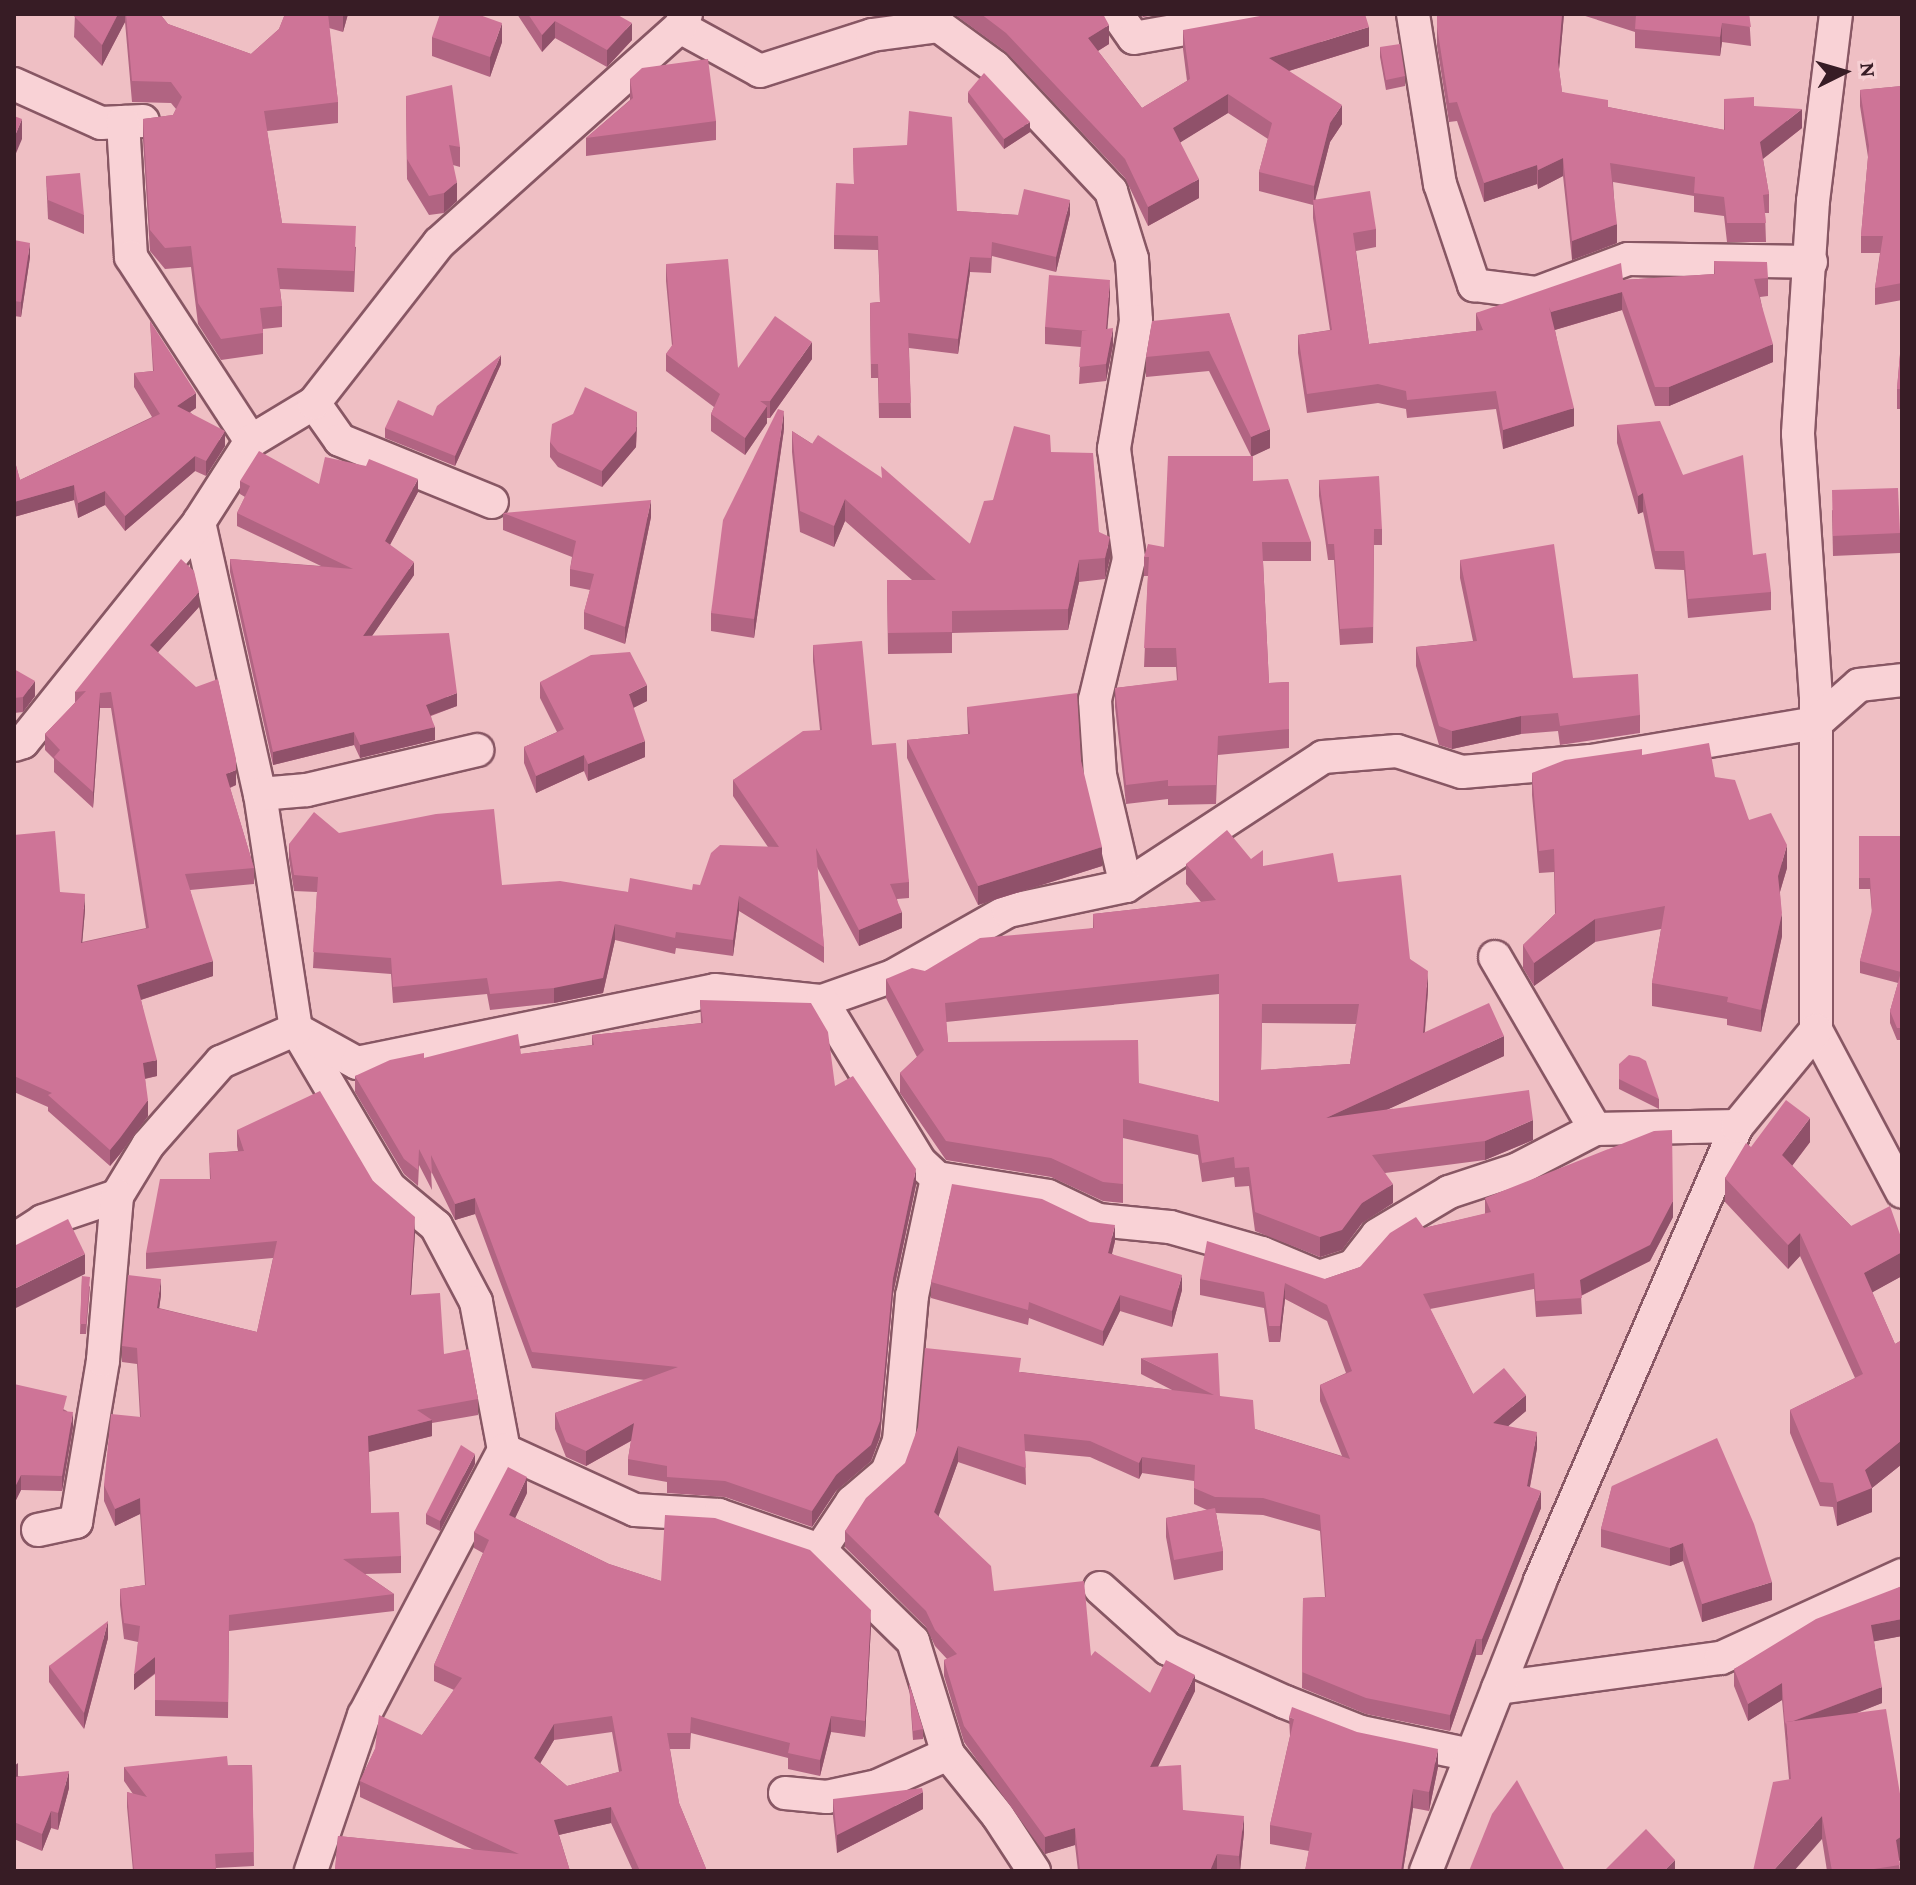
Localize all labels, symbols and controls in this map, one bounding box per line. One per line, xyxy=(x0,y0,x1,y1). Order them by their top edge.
north arrow xyxy=(1804,32,1884,112)
text: N xyxy=(1855,61,1882,78)

